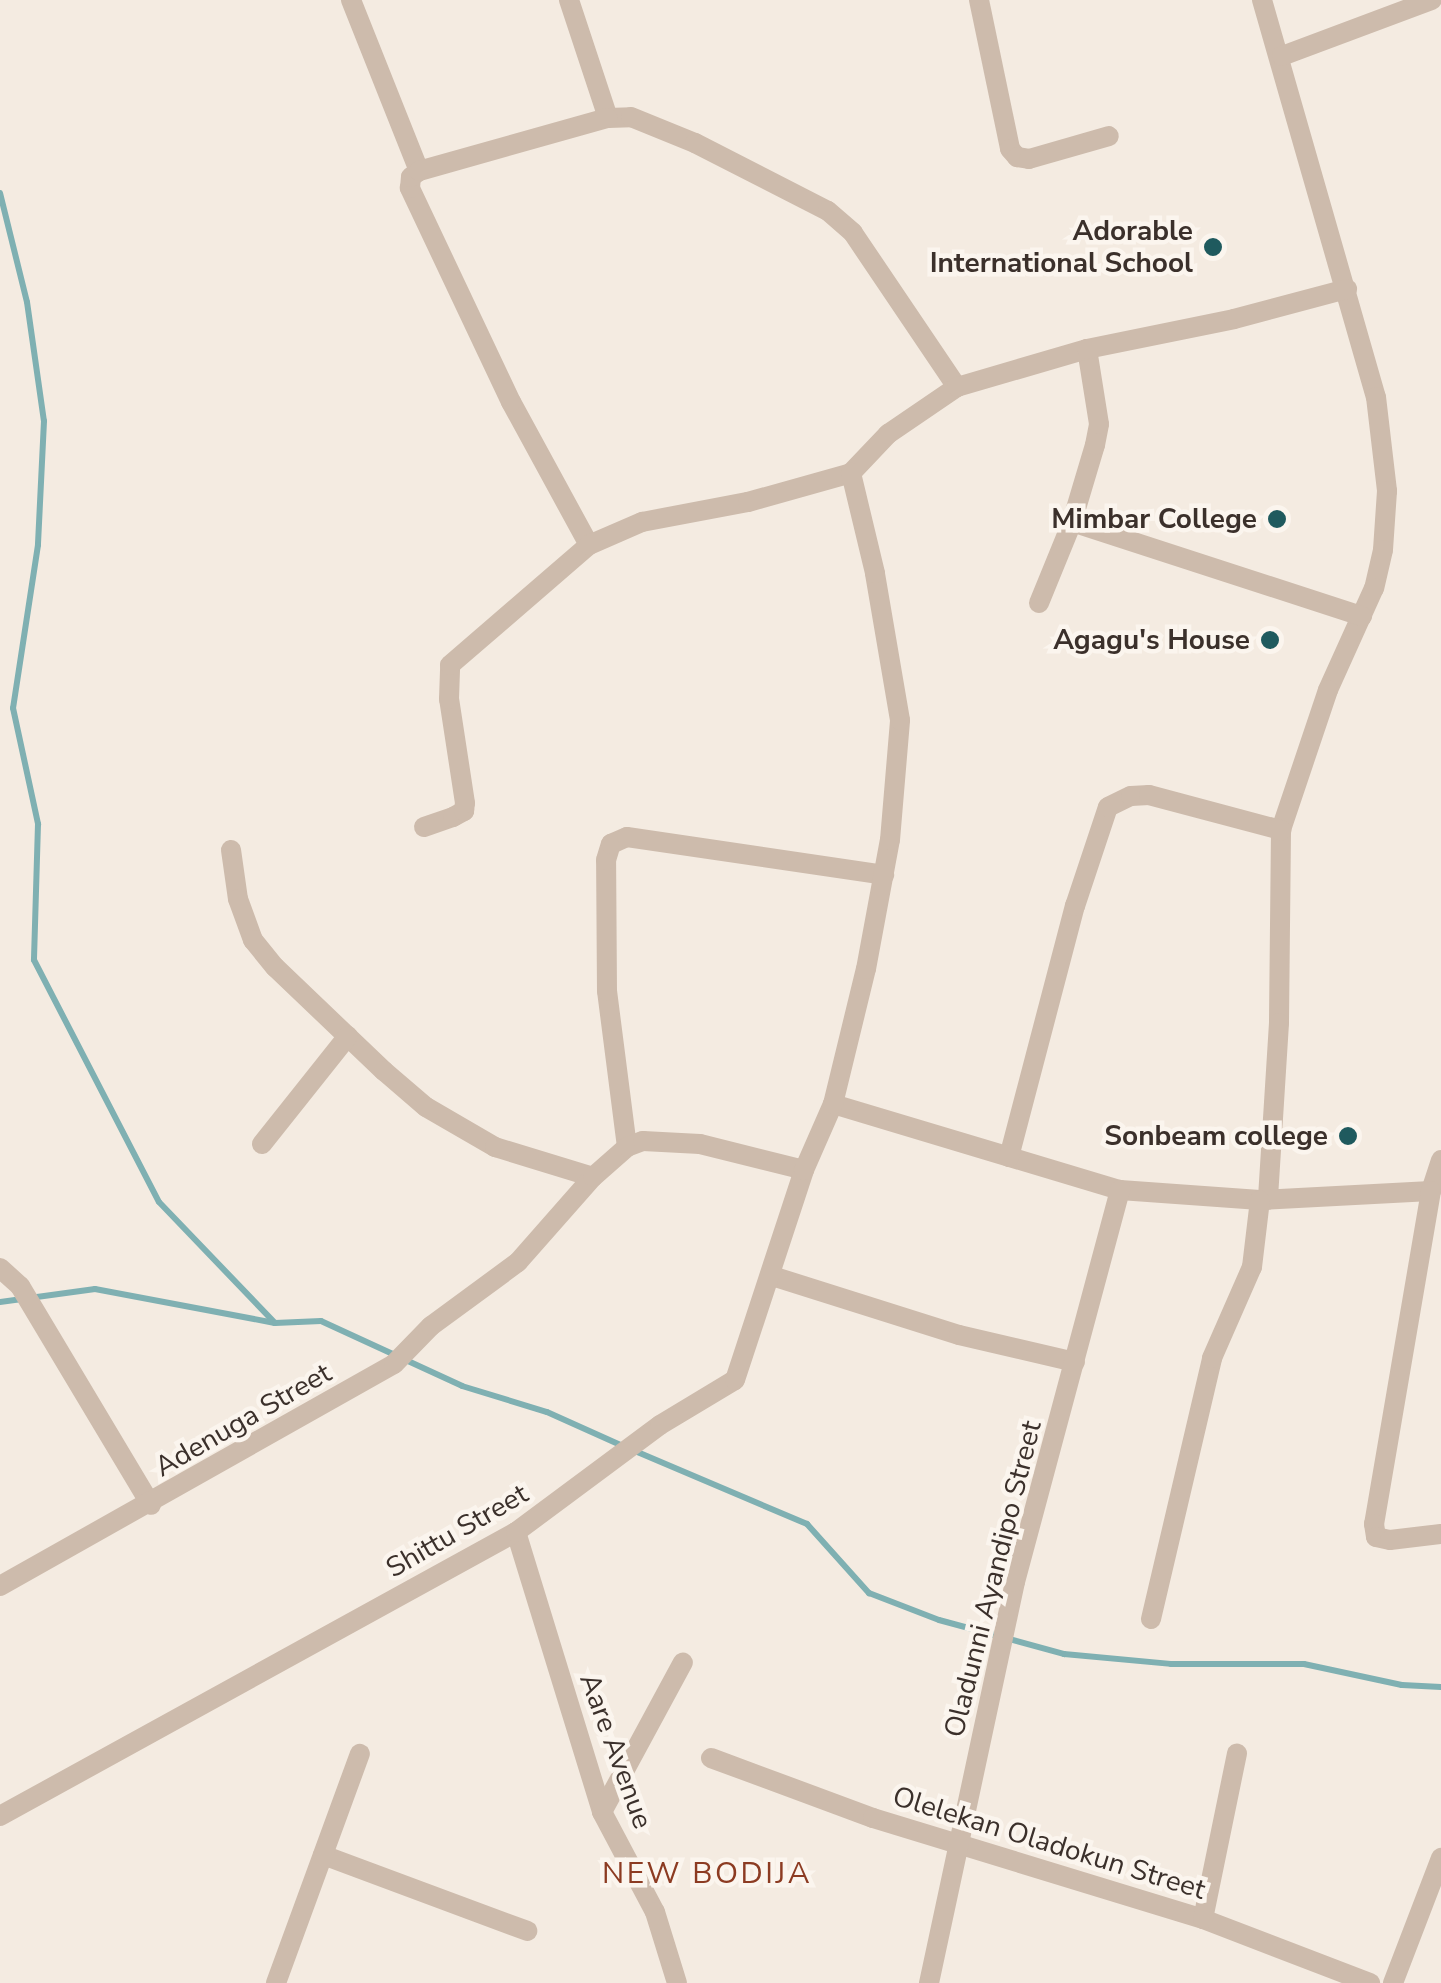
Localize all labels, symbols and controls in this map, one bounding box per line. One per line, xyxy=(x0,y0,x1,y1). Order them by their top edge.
place label: Adorable International School xyxy=(930,214,1193,280)
marker: Adorable International School xyxy=(1202,236,1224,258)
place label: Mimbar College xyxy=(1051,502,1257,536)
marker: Mimbar College xyxy=(1266,508,1288,530)
place label: Agagu's House xyxy=(1053,623,1250,657)
marker: Agagu's House xyxy=(1259,629,1281,651)
place label: Sonbeam college xyxy=(1104,1119,1328,1153)
marker: Sonbeam college xyxy=(1337,1125,1359,1147)
street label: Adenuga Street xyxy=(149,1356,337,1484)
street label: Oladunni Ayandipo Street xyxy=(937,1417,1049,1741)
street label: Shittu Street xyxy=(380,1477,534,1585)
street label: Aare Avenue xyxy=(572,1669,660,1833)
street label: Olelekan Oladokun Street xyxy=(889,1779,1209,1907)
district label: NEW BODIJA xyxy=(602,1856,812,1892)

